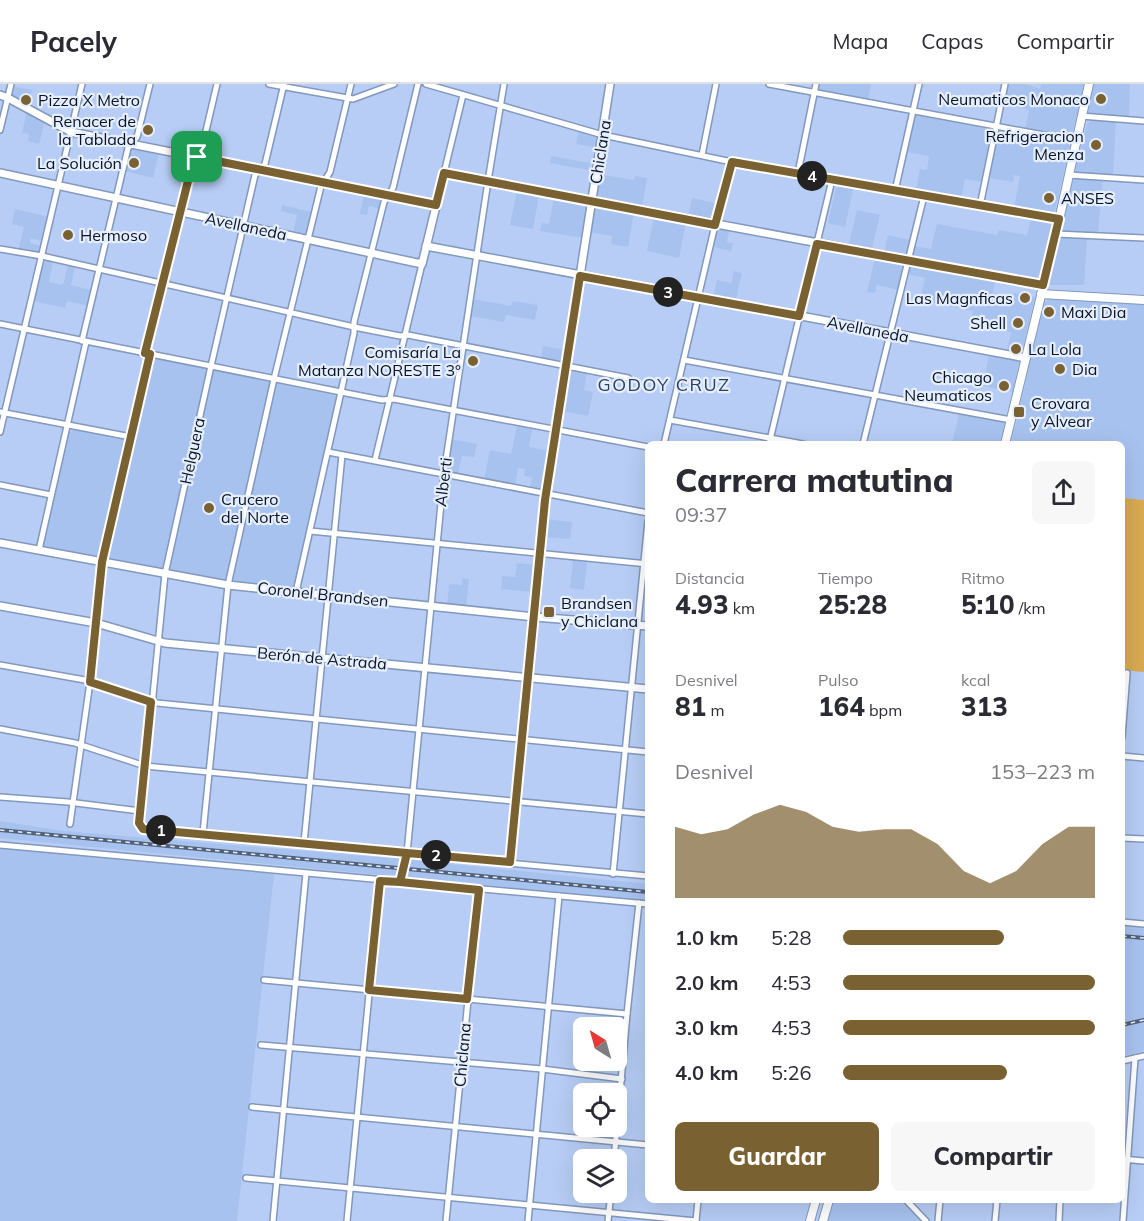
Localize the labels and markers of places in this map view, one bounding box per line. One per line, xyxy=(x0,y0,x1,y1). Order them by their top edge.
place label: Neumaticos Monaco xyxy=(938,89,1089,109)
place label: Pizza X Metro xyxy=(38,90,140,110)
marker: Neumaticos Monaco xyxy=(1094,92,1108,106)
marker: Pizza X Metro xyxy=(19,93,33,107)
place label: Renacer de la Tablada xyxy=(53,111,136,149)
marker: Renacer de la Tablada xyxy=(141,123,155,137)
place label: Refrigeracion Menza xyxy=(985,126,1084,164)
pin xyxy=(171,131,222,182)
marker: Refrigeracion Menza xyxy=(1089,138,1103,152)
place label: La Solución xyxy=(37,153,122,173)
marker: La Solución xyxy=(127,156,141,170)
pin: 4 xyxy=(797,161,827,191)
place label: ANSES xyxy=(1061,188,1114,208)
marker: ANSES xyxy=(1042,191,1056,205)
place label: Hermoso xyxy=(80,225,147,245)
marker: Hermoso xyxy=(61,228,75,242)
pin: 3 xyxy=(653,277,683,307)
place label: Las Magnficas xyxy=(906,288,1013,308)
marker: Las Magnficas xyxy=(1018,291,1032,305)
place label: Maxi Dia xyxy=(1061,302,1126,322)
marker: Maxi Dia xyxy=(1042,305,1056,319)
place label: Shell xyxy=(970,313,1006,333)
marker: Shell xyxy=(1011,316,1025,330)
place label: La Lola xyxy=(1028,339,1082,359)
place label: Comisaría La Matanza NORESTE 3° xyxy=(298,342,461,380)
marker: La Lola xyxy=(1009,342,1023,356)
marker: Comisaría La Matanza NORESTE 3° xyxy=(466,354,480,368)
place label: Dia xyxy=(1072,359,1097,379)
marker: Dia xyxy=(1053,362,1067,376)
place label: Chicago Neumaticos xyxy=(904,367,992,405)
marker: Chicago Neumaticos xyxy=(997,379,1011,393)
place label: Crovara y Alvear xyxy=(1031,393,1092,431)
marker: Crovara y Alvear xyxy=(1012,405,1026,419)
place label: Crucero del Norte xyxy=(221,489,289,527)
marker: Crucero del Norte xyxy=(202,501,216,515)
place label: Brandsen y Chiclana xyxy=(561,593,638,631)
marker: Brandsen y Chiclana xyxy=(542,605,556,619)
pin: 1 xyxy=(146,815,176,845)
pin: 2 xyxy=(421,840,451,870)

